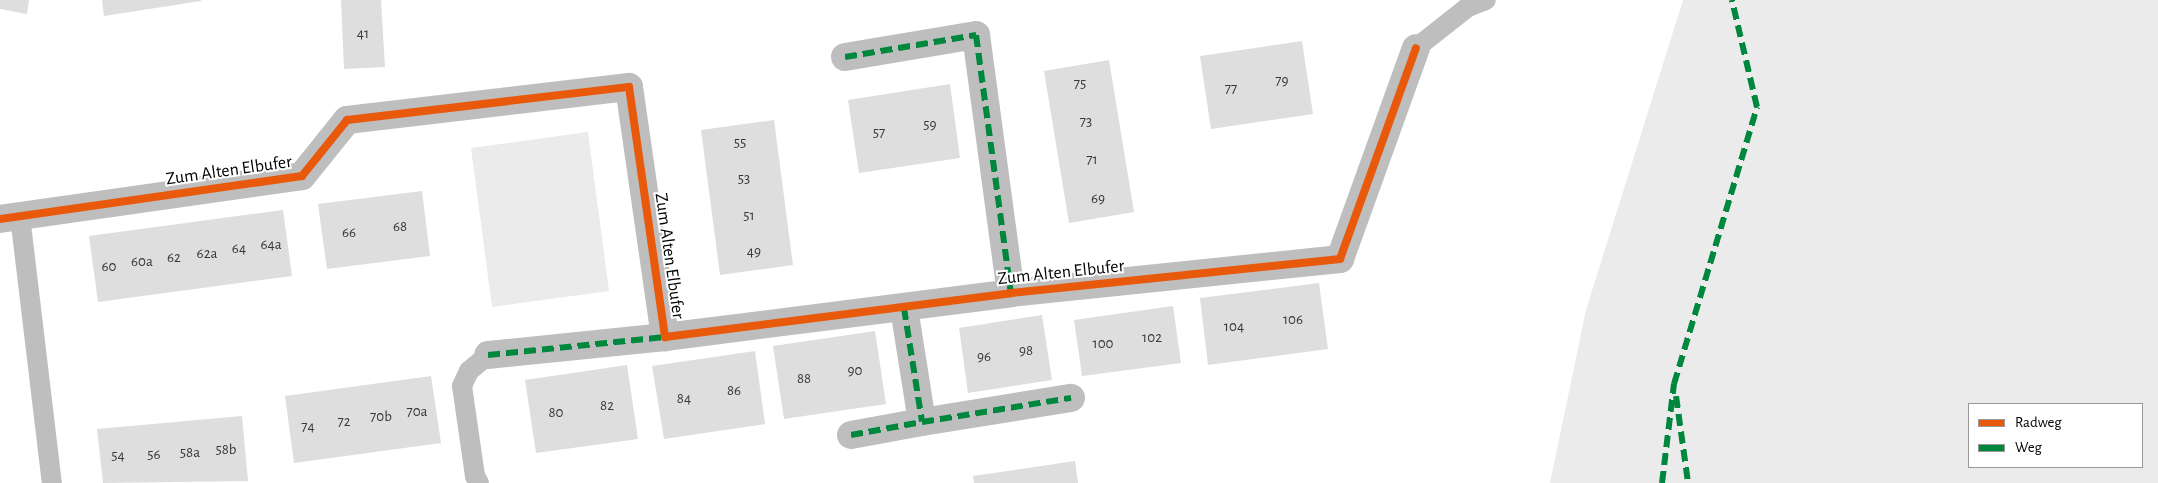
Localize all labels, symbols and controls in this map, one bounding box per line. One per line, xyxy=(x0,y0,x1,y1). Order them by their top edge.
house number: 41 xyxy=(357,25,369,43)
house number: 79 xyxy=(1275,72,1289,90)
house number: 75 xyxy=(1074,75,1086,93)
house number: 77 xyxy=(1225,80,1237,98)
house number: 73 xyxy=(1080,113,1092,131)
house number: 59 xyxy=(923,116,937,134)
house number: 57 xyxy=(873,124,885,142)
house number: 55 xyxy=(734,134,746,152)
street label: Zum Alten Elbufer xyxy=(165,151,293,191)
house number: 71 xyxy=(1086,151,1098,169)
house number: 53 xyxy=(738,170,750,188)
house number: 69 xyxy=(1091,190,1105,208)
street label: Zum Alten Elbufer xyxy=(649,192,689,320)
house number: 51 xyxy=(743,207,755,225)
house number: 68 xyxy=(393,218,407,236)
house number: 66 xyxy=(342,224,356,242)
house number: 64a xyxy=(260,236,282,254)
house number: 64 xyxy=(232,240,246,258)
house number: 49 xyxy=(747,243,761,261)
house number: 62a xyxy=(197,245,217,263)
house number: 62 xyxy=(167,249,181,267)
house number: 60a xyxy=(131,253,153,271)
street label: Zum Alten Elbufer xyxy=(997,256,1125,290)
house number: 60 xyxy=(102,258,116,276)
house number: 106 xyxy=(1283,311,1303,329)
house number: 104 xyxy=(1224,318,1244,336)
house number: 102 xyxy=(1142,329,1162,347)
house number: 100 xyxy=(1093,335,1113,353)
house number: 98 xyxy=(1019,342,1033,360)
house number: 96 xyxy=(977,348,991,366)
house number: 90 xyxy=(848,362,862,380)
house number: 88 xyxy=(797,370,811,388)
house number: 86 xyxy=(727,382,741,400)
house number: 84 xyxy=(677,390,691,408)
house number: 82 xyxy=(600,397,614,415)
house number: 70a xyxy=(406,403,428,421)
legend xyxy=(1968,403,2143,468)
house number: 80 xyxy=(548,404,564,422)
house number: 70b xyxy=(370,408,392,426)
house number: 72 xyxy=(337,413,351,431)
text: Radweg xyxy=(2015,415,2062,430)
house number: 74 xyxy=(301,418,315,436)
text: Weg xyxy=(2015,440,2042,455)
house number: 58b xyxy=(215,441,237,459)
house number: 58a xyxy=(180,444,200,462)
house number: 56 xyxy=(147,446,161,464)
house number: 54 xyxy=(111,447,125,465)

